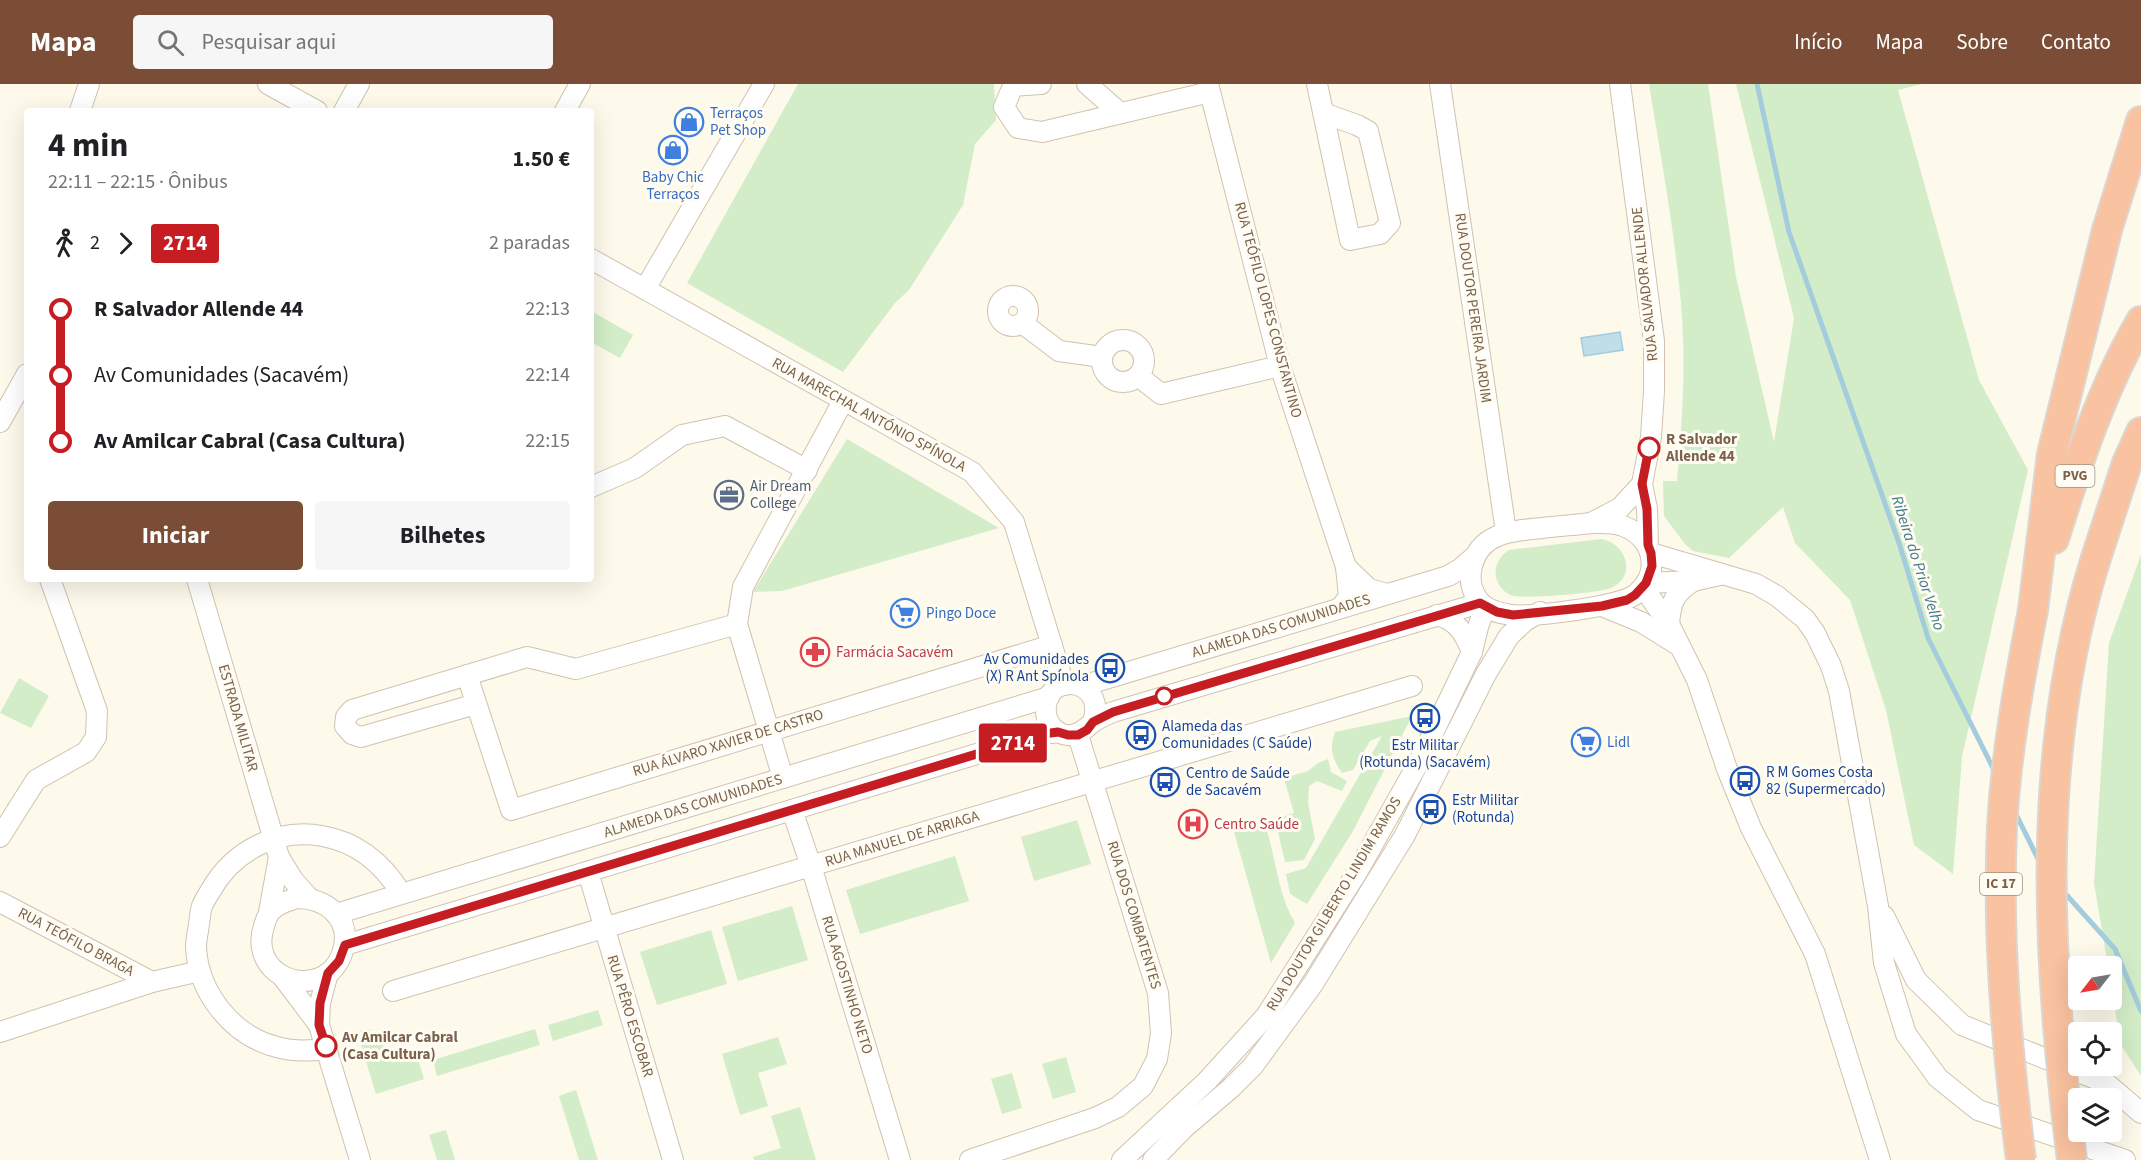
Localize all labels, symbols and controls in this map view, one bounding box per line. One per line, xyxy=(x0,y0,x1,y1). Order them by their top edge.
search box xyxy=(133,15,553,69)
text: Mapa xyxy=(30,22,97,62)
icon: search xyxy=(154,26,187,59)
text: Pesquisar aqui xyxy=(202,26,336,58)
text: Início xyxy=(1794,27,1842,57)
text: Mapa xyxy=(1875,27,1923,57)
text: Sobre xyxy=(1956,27,2008,57)
text: Contato xyxy=(2041,27,2111,57)
place label: Terraços Pet Shop xyxy=(710,103,766,141)
shop icon: Terraços Pet Shop xyxy=(673,106,705,138)
text: 4 min xyxy=(48,122,128,169)
shop icon: Baby Chic Terraços xyxy=(657,134,689,166)
text: 1.50 € xyxy=(513,143,570,175)
place label: Baby Chic Terraços xyxy=(642,167,704,205)
text: 22:11 – 22:15 · Ônibus xyxy=(48,168,228,196)
street label: RUA TEÓFILO LOPES CONSTANTINO xyxy=(1229,200,1307,420)
street label: RUA SALVADOR ALLENDE xyxy=(1626,206,1664,362)
street label: RUA DOUTOR PEREIRA JARDIM xyxy=(1449,212,1497,404)
icon: walk xyxy=(48,227,81,260)
icon: forward xyxy=(109,227,142,260)
text: 2714 xyxy=(163,228,207,258)
text: 2 xyxy=(90,229,100,257)
text: 2 paradas xyxy=(489,229,570,257)
text: R Salvador Allende 44 xyxy=(94,293,303,325)
text: 22:13 xyxy=(525,295,570,323)
street label: RUA MARECHAL ANTÓNIO SPÍNOLA xyxy=(768,353,971,478)
text: Av Comunidades (Sacavém) xyxy=(94,359,349,391)
text: 22:14 xyxy=(525,361,570,389)
text: Av Amilcar Cabral (Casa Cultura) xyxy=(94,425,406,457)
text: 22:15 xyxy=(525,427,570,455)
place label: R Salvador Allende 44 xyxy=(1665,429,1737,467)
marker: R Salvador Allende 44 xyxy=(1638,437,1660,459)
road number: PVG xyxy=(2056,465,2094,487)
place label: Air Dream College xyxy=(750,476,812,514)
office icon: Air Dream College xyxy=(713,479,745,511)
water label: Ribeira do Prior Velho xyxy=(1886,493,1950,633)
button: Iniciar xyxy=(48,501,303,570)
button: Bilhetes xyxy=(315,501,570,570)
street label: ALAMEDA DAS COMUNIDADES xyxy=(1189,589,1373,663)
supermarket icon: Pingo Doce xyxy=(889,597,921,629)
place label: Pingo Doce xyxy=(926,603,996,624)
pharmacy icon: Farmácia Sacavém xyxy=(799,636,831,668)
place label: Farmácia Sacavém xyxy=(836,642,953,663)
place label: Av Comunidades (X) R Ant Spínola xyxy=(984,649,1089,687)
bus stop icon: Av Comunidades (X) R Ant Spínola xyxy=(1094,652,1126,684)
street label: ESTRADA MILITAR xyxy=(213,662,263,775)
unlabelled marker xyxy=(1155,687,1173,705)
bus stop icon: Estr Militar (Rotunda) (Sacavém) xyxy=(1409,702,1441,734)
street label: RUA ÁLVARO XAVIER DE CASTRO xyxy=(630,704,826,782)
place label: Alameda das Comunidades (C Saúde) xyxy=(1162,716,1312,754)
bus stop icon: Alameda das Comunidades (C Saúde) xyxy=(1125,719,1157,751)
line badge: 2714 xyxy=(971,724,1055,762)
supermarket icon: Lidl xyxy=(1570,726,1602,758)
text: 2714 xyxy=(991,728,1035,758)
place label: Lidl xyxy=(1607,732,1630,753)
place label: Estr Militar (Rotunda) (Sacavém) xyxy=(1359,735,1491,773)
place label: R M Gomes Costa 82 (Supermercado) xyxy=(1766,762,1886,800)
place label: Centro de Saúde de Sacavém xyxy=(1186,763,1290,801)
bus stop icon: R M Gomes Costa 82 (Supermercado) xyxy=(1729,765,1761,797)
bus stop icon: Centro de Saúde de Sacavém xyxy=(1149,766,1181,798)
street label: ALAMEDA DAS COMUNIDADES xyxy=(601,769,785,843)
place label: Estr Militar (Rotunda) xyxy=(1452,790,1520,828)
street label: RUA DOUTOR GILBERTO LINDIM RAMOS xyxy=(1261,793,1407,1015)
bus stop icon: Estr Militar (Rotunda) xyxy=(1415,793,1447,825)
street label: RUA MANUEL DE ARRIAGA xyxy=(822,805,983,872)
hospital icon: Centro Saúde xyxy=(1177,808,1209,840)
place label: Centro Saúde xyxy=(1214,814,1299,835)
street label: RUA DOS COMBATENTES xyxy=(1101,838,1167,992)
road number: IC 17 xyxy=(1980,873,2022,895)
street label: RUA TEÓFILO BRAGA xyxy=(14,902,139,982)
street label: RUA AGOSTINHO NETO xyxy=(816,913,878,1057)
street label: RUA PÊRO ESCOBAR xyxy=(601,952,659,1080)
north arrow xyxy=(2068,956,2122,1010)
map controls xyxy=(2068,956,2122,1142)
button: locate xyxy=(2068,1022,2122,1076)
place label: Av Amilcar Cabral (Casa Cultura) xyxy=(341,1027,459,1065)
marker: Av Amilcar Cabral (Casa Cultura) xyxy=(315,1035,337,1057)
button: layers xyxy=(2068,1088,2122,1142)

